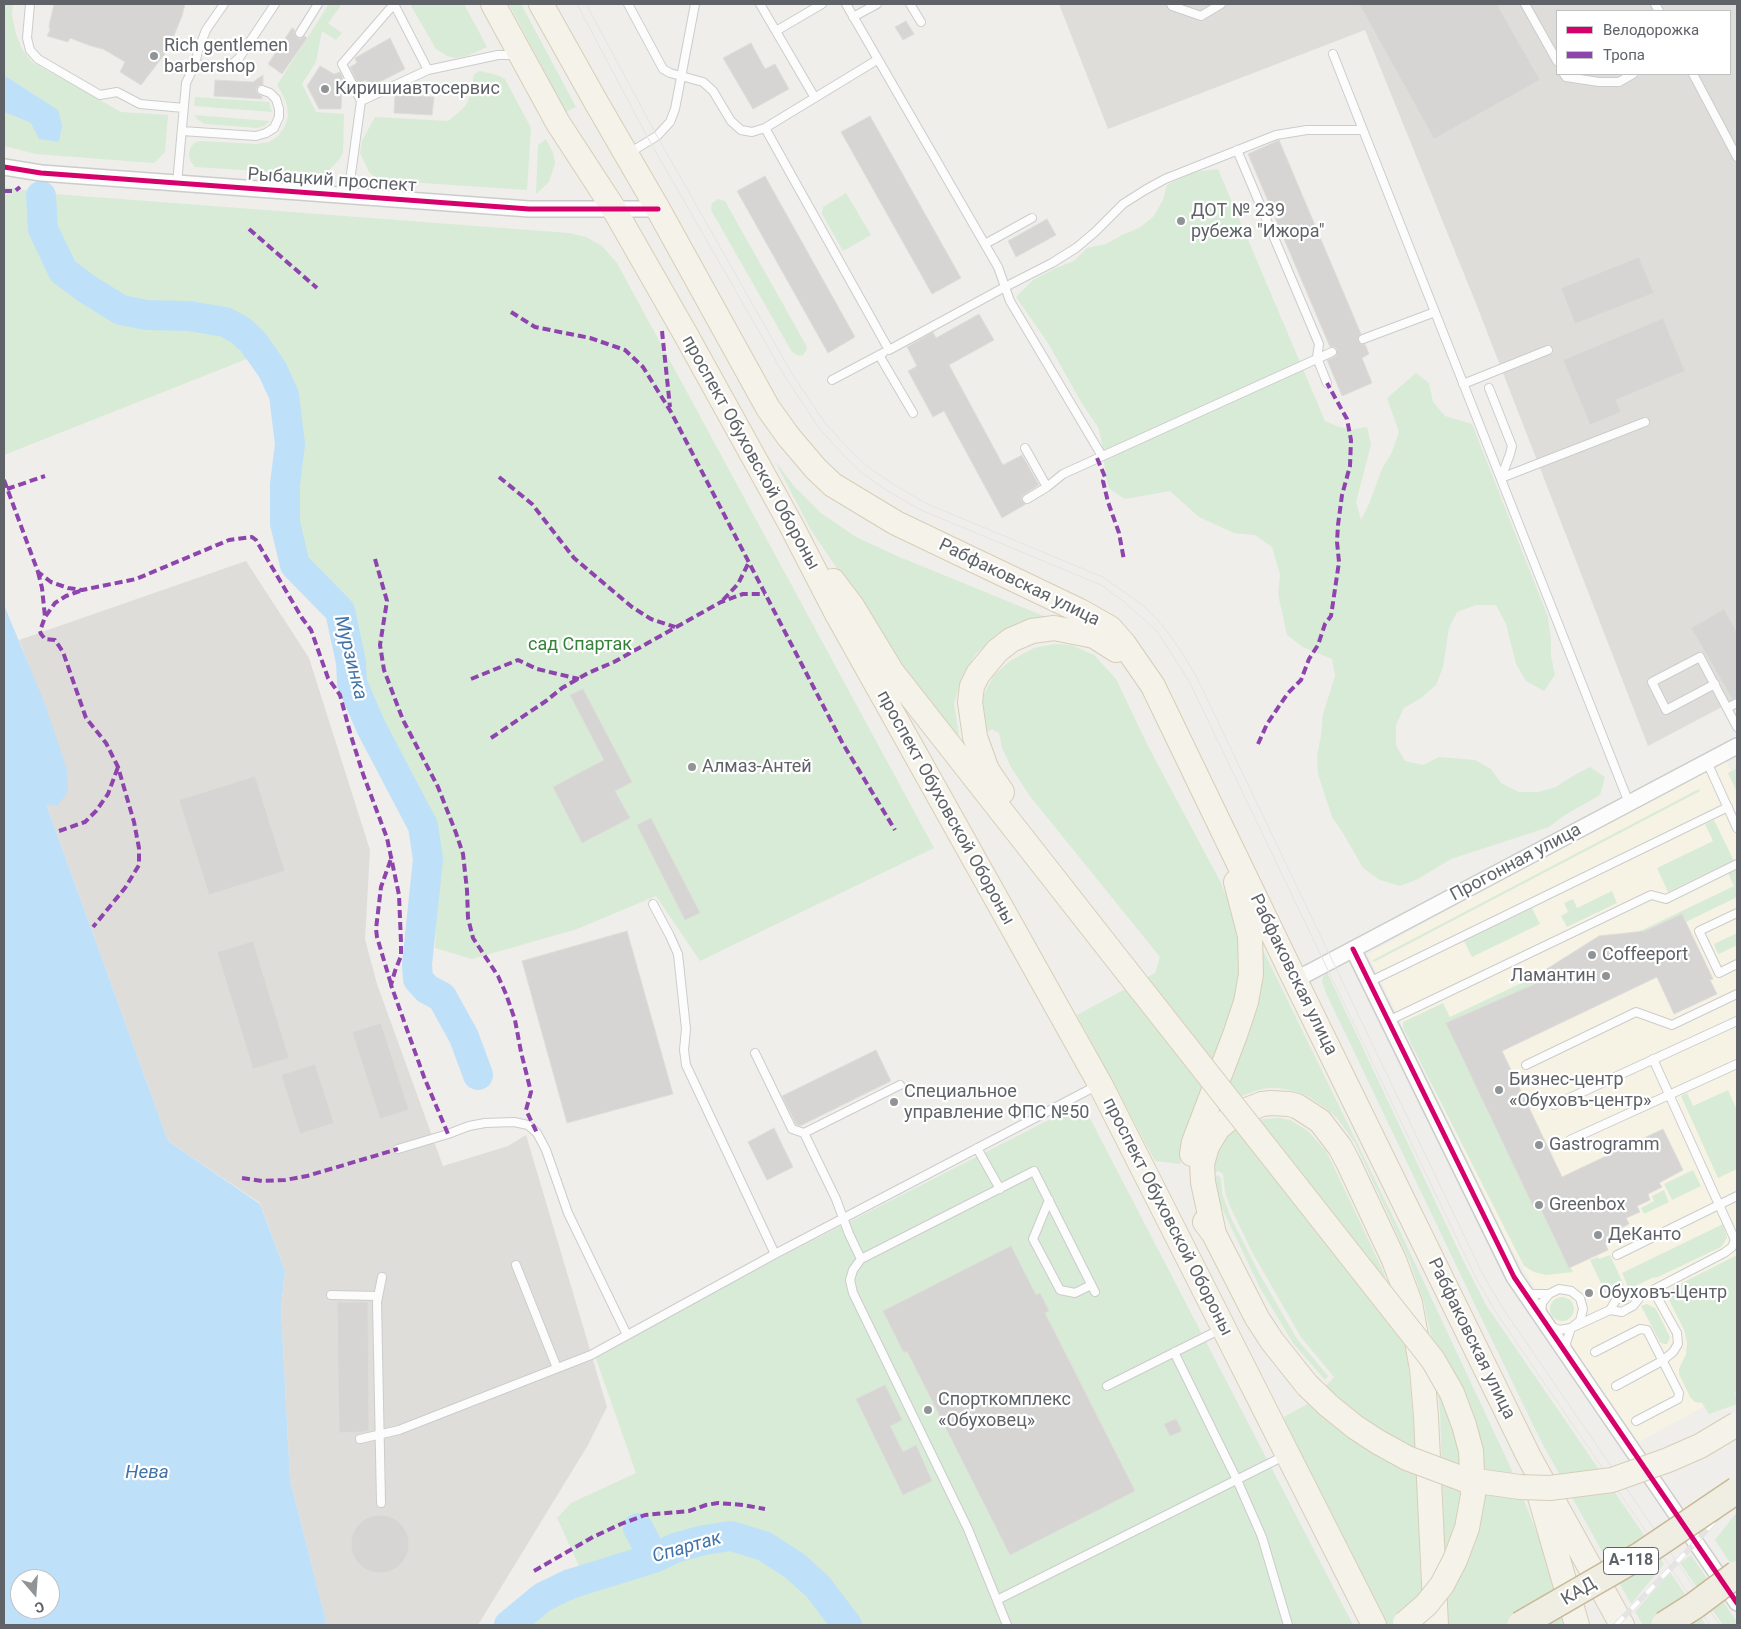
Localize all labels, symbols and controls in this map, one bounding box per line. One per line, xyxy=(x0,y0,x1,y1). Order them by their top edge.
legend xyxy=(1556,10,1731,75)
text: Велодорожка xyxy=(1603,21,1699,39)
place label: Rich gentlemen barbershop xyxy=(164,35,288,78)
text: Тропа xyxy=(1603,46,1645,64)
marker: Rich gentlemen barbershop xyxy=(148,50,160,62)
place label: Киришиавтосервис xyxy=(335,78,500,100)
marker: Киришиавтосервис xyxy=(319,83,331,95)
street label: Рыбацкий проспект xyxy=(247,164,417,198)
place label: ДОТ № 239 рубежа "Ижора" xyxy=(1191,200,1325,242)
marker: ДОТ № 239 рубежа "Ижора" xyxy=(1175,215,1187,227)
street label: проспект Обуховской Обороны xyxy=(676,332,824,574)
street label: Рабфаковская улица xyxy=(935,535,1103,631)
water label: Мурзинка xyxy=(329,614,371,702)
park label: сад Спартак xyxy=(528,634,632,656)
street label: проспект Обуховской Обороны xyxy=(871,687,1019,929)
place label: Алмаз-Антей xyxy=(702,756,812,778)
marker: Алмаз-Антей xyxy=(686,761,698,773)
street label: Прогонная улица xyxy=(1447,819,1585,907)
street label: Рабфаковская улица xyxy=(1245,891,1341,1059)
place label: Coffeeport xyxy=(1602,944,1688,966)
marker: Coffeeport xyxy=(1586,949,1598,961)
place label: Ламантин xyxy=(1511,965,1596,987)
marker: Ламантин xyxy=(1600,970,1612,982)
place label: Бизнес-центр «Обуховъ-центр» xyxy=(1509,1069,1652,1112)
place label: Специальное управление ФПС №50 xyxy=(904,1081,1089,1124)
marker: Бизнес-центр «Обуховъ-центр» xyxy=(1493,1084,1505,1096)
street label: проспект Обуховской Обороны xyxy=(1097,1094,1237,1340)
marker: Специальное управление ФПС №50 xyxy=(888,1096,900,1108)
place label: Gastrogramm xyxy=(1549,1134,1660,1156)
marker: Gastrogramm xyxy=(1533,1139,1545,1151)
place label: Greenbox xyxy=(1549,1194,1625,1216)
marker: Greenbox xyxy=(1533,1199,1545,1211)
place label: ДеКанто xyxy=(1608,1224,1681,1246)
marker: ДеКанто xyxy=(1592,1229,1604,1241)
street label: Рабфаковская улица xyxy=(1423,1255,1519,1423)
place label: Обуховъ-Центр xyxy=(1599,1282,1727,1304)
marker: Обуховъ-Центр xyxy=(1583,1287,1595,1299)
place label: Спорткомплекс «Обуховец» xyxy=(938,1389,1071,1432)
marker: Спорткомплекс «Обуховец» xyxy=(922,1404,934,1416)
water label: Нева xyxy=(125,1462,169,1484)
water label: Спартак xyxy=(650,1527,724,1569)
road number: А-118 xyxy=(1604,1548,1658,1574)
north arrow xyxy=(10,1569,60,1619)
street label: КАД xyxy=(1558,1573,1600,1611)
text: С xyxy=(33,1598,46,1616)

